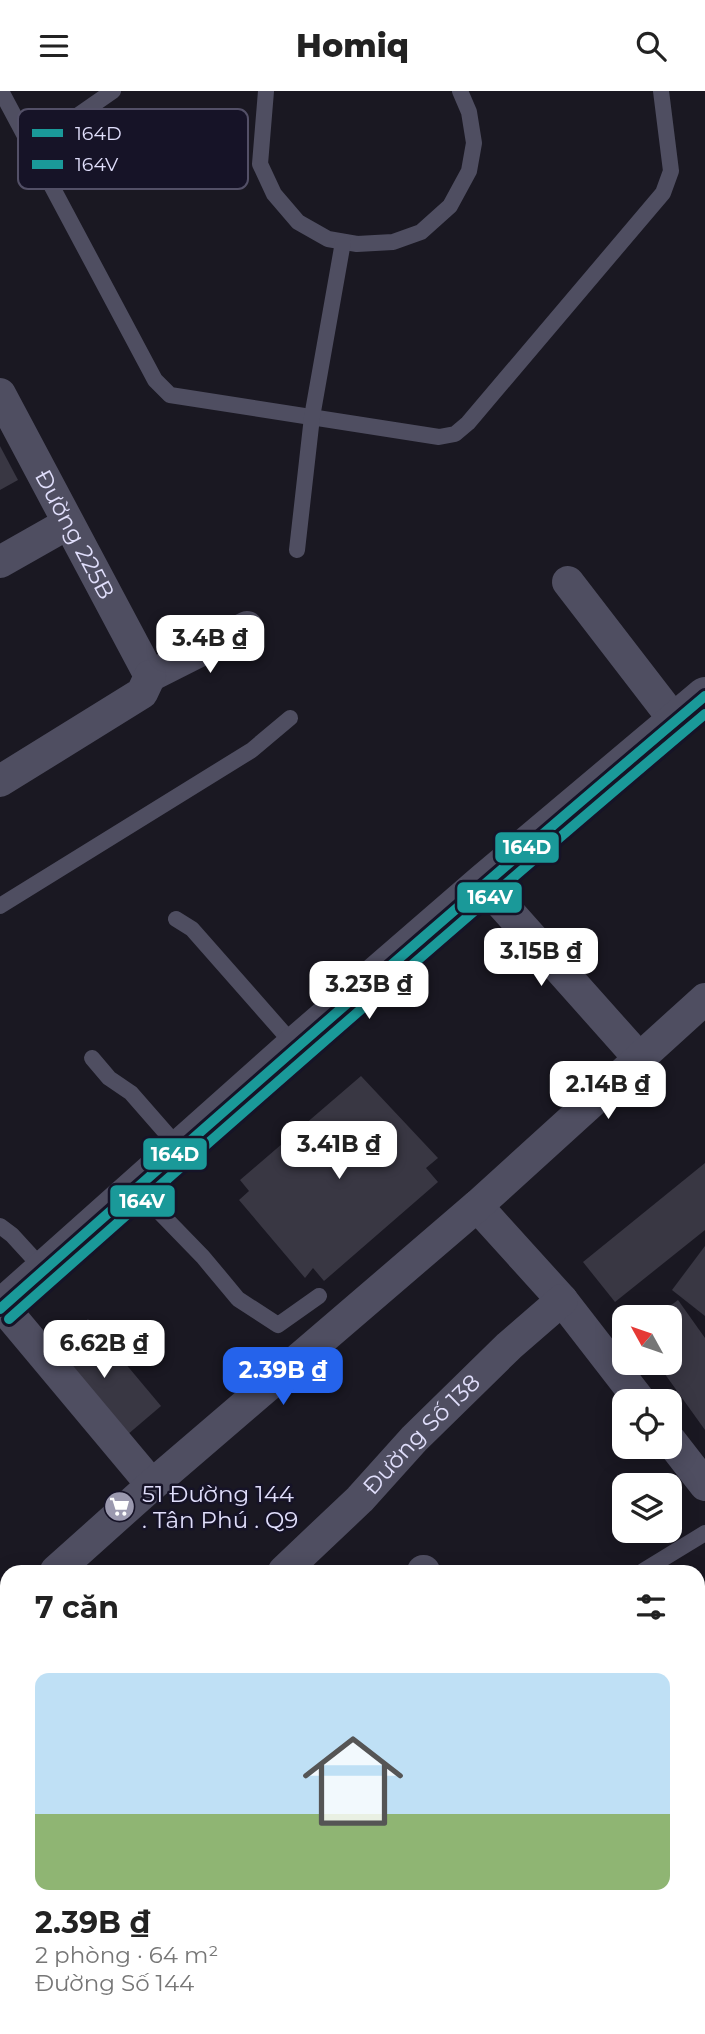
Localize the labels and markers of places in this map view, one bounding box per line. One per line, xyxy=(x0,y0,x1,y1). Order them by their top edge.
pin: 3.4B ₫ xyxy=(153,615,267,675)
pin: 3.15B ₫ xyxy=(476,929,606,988)
pin: 3.23B ₫ xyxy=(304,961,434,1021)
pin: 2.14B ₫ xyxy=(543,1061,673,1121)
pin: 3.41B ₫ xyxy=(274,1121,404,1181)
pin: 6.62B ₫ xyxy=(39,1321,169,1380)
pin: 2.39B ₫ xyxy=(218,1347,348,1407)
place label: 51 Đường 144 . Tân Phú . Q9 xyxy=(142,1480,298,1534)
supermarket icon: 51 Đường 144 . Tân Phú . Q9 xyxy=(102,1490,136,1524)

